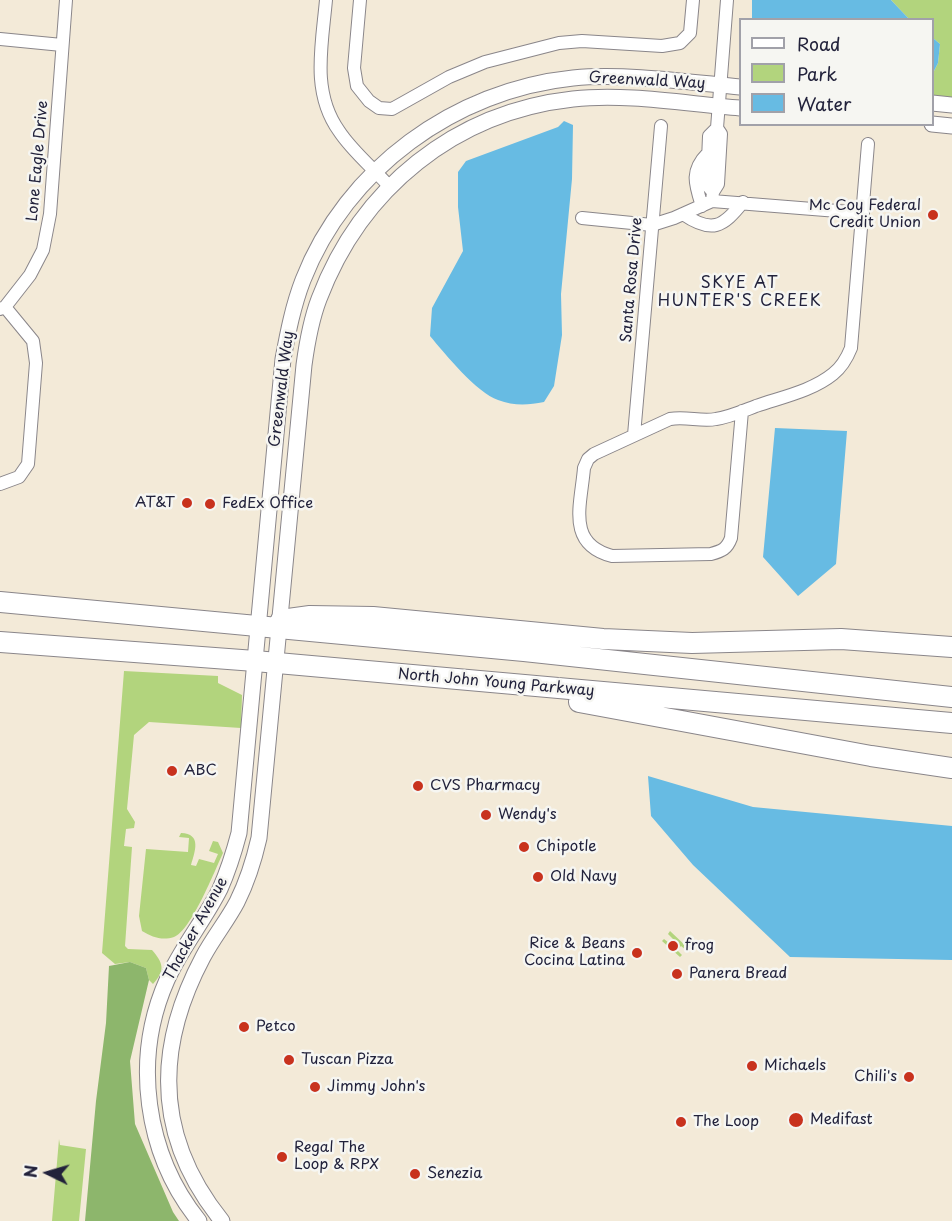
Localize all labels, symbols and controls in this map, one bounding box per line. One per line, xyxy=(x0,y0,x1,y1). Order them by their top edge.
legend xyxy=(739,18,934,126)
text: Road xyxy=(797,30,841,57)
text: Park xyxy=(797,60,837,87)
street label: Greenwald Way xyxy=(588,69,706,93)
text: Water xyxy=(797,90,851,117)
street label: Lone Eagle Drive xyxy=(24,100,52,222)
place label: Mc Coy Federal Credit Union xyxy=(809,197,921,232)
marker: Mc Coy Federal Credit Union xyxy=(926,208,940,222)
street label: Santa Rosa Drive xyxy=(618,217,646,343)
district label: SKYE AT HUNTER'S CREEK xyxy=(658,274,822,312)
street label: Greenwald Way xyxy=(266,330,298,448)
place label: AT&T xyxy=(135,494,175,512)
place label: FedEx Office xyxy=(222,495,313,513)
marker: AT&T xyxy=(180,496,194,510)
marker: FedEx Office xyxy=(203,497,217,511)
street label: North John Young Parkway xyxy=(397,665,595,701)
place label: ABC xyxy=(184,762,217,780)
marker: ABC xyxy=(165,764,179,778)
place label: CVS Pharmacy xyxy=(430,777,540,795)
marker: CVS Pharmacy xyxy=(411,779,425,793)
place label: Wendy's xyxy=(498,806,556,824)
marker: Wendy's xyxy=(479,808,493,822)
place label: Chipotle xyxy=(536,838,597,856)
marker: Chipotle xyxy=(517,840,531,854)
place label: Old Navy xyxy=(550,868,617,886)
marker: Old Navy xyxy=(531,870,545,884)
street label: Thacker Avenue xyxy=(160,874,232,984)
place label: Rice & Beans Cocina Latina xyxy=(524,935,625,970)
place label: frog xyxy=(685,937,714,955)
marker: frog xyxy=(666,939,680,953)
marker: Rice & Beans Cocina Latina xyxy=(630,946,644,960)
place label: Panera Bread xyxy=(689,965,787,983)
marker: Panera Bread xyxy=(670,967,684,981)
place label: Petco xyxy=(256,1018,296,1036)
marker: Petco xyxy=(237,1020,251,1034)
place label: Tuscan Pizza xyxy=(301,1051,393,1069)
marker: Tuscan Pizza xyxy=(282,1053,296,1067)
place label: Michaels xyxy=(764,1057,826,1075)
marker: Michaels xyxy=(745,1059,759,1073)
place label: Chili's xyxy=(854,1068,897,1086)
marker: Chili's xyxy=(902,1070,916,1084)
place label: Jimmy John's xyxy=(327,1078,425,1096)
marker: Jimmy John's xyxy=(308,1080,322,1094)
marker: Medifast xyxy=(787,1111,805,1129)
place label: Medifast xyxy=(810,1111,873,1129)
place label: The Loop xyxy=(693,1113,759,1131)
marker: The Loop xyxy=(674,1115,688,1129)
place label: Regal The Loop & RPX xyxy=(294,1139,379,1174)
north arrow xyxy=(18,1143,78,1203)
marker: Regal The Loop & RPX xyxy=(275,1150,289,1164)
text: N xyxy=(18,1164,43,1179)
place label: Senezia xyxy=(427,1165,482,1183)
marker: Senezia xyxy=(408,1167,422,1181)

